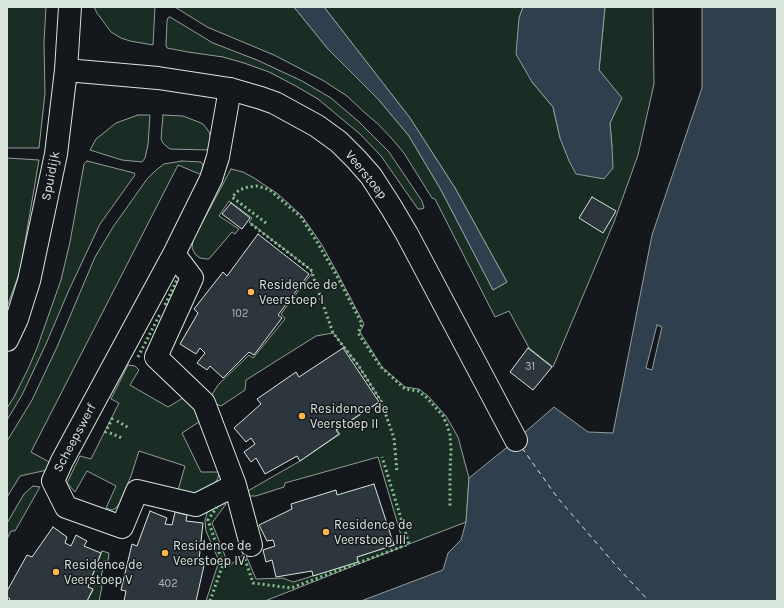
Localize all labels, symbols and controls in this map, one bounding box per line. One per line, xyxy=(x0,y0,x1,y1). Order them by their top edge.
street label: Veerstoep xyxy=(342,148,390,202)
street label: Spuidijk xyxy=(39,150,63,202)
place label: Residence de Veerstoep I xyxy=(259,277,337,308)
marker: Residence de Veerstoep I xyxy=(246,287,256,297)
house number: 102 xyxy=(232,307,248,321)
house number: 31 xyxy=(525,360,535,374)
street label: Scheepswerf xyxy=(50,401,100,475)
place label: Residence de Veerstoep II xyxy=(310,401,388,432)
marker: Residence de Veerstoep II xyxy=(297,411,307,421)
place label: Residence de Veerstoep III xyxy=(334,517,412,548)
marker: Residence de Veerstoep III xyxy=(321,527,331,537)
place label: Residence de Veerstoep IV xyxy=(173,538,251,569)
marker: Residence de Veerstoep IV xyxy=(160,548,170,558)
place label: Residence de Veerstoep V xyxy=(64,557,142,588)
marker: Residence de Veerstoep V xyxy=(51,567,61,577)
house number: 402 xyxy=(158,577,178,591)

